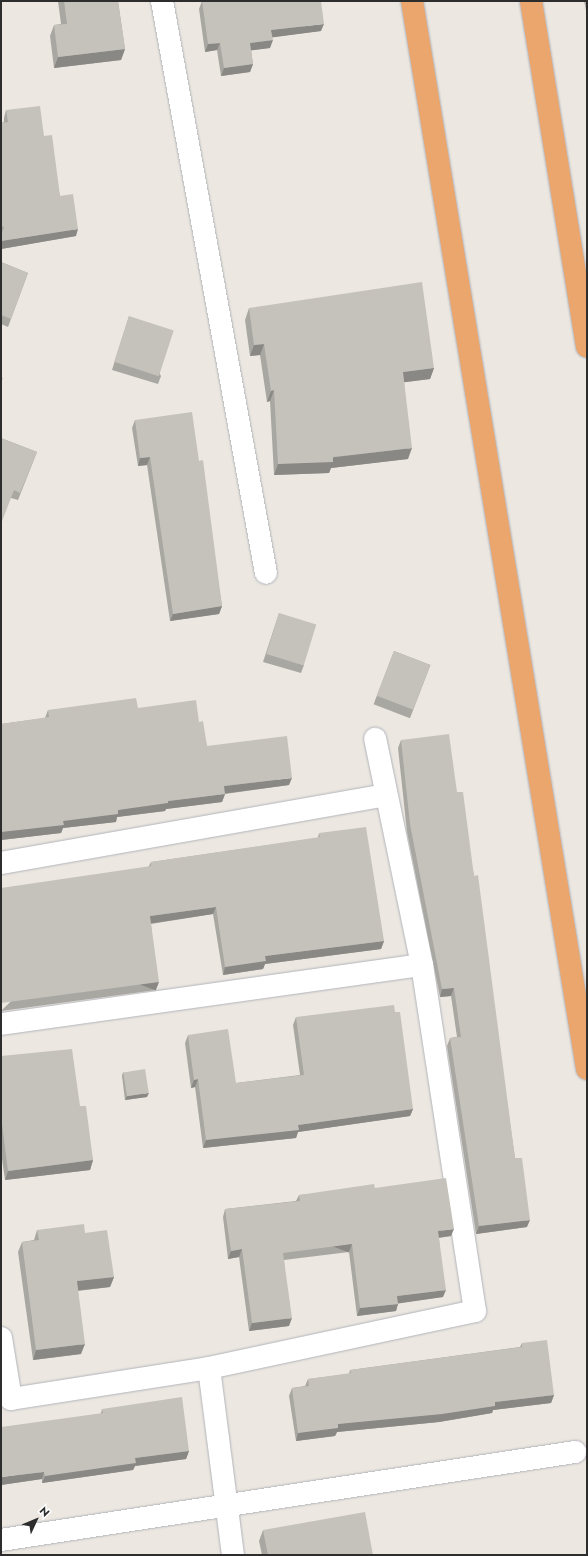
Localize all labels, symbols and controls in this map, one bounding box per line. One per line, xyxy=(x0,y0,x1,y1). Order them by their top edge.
north arrow xyxy=(16,1500,56,1540)
text: N xyxy=(36,1503,53,1520)

